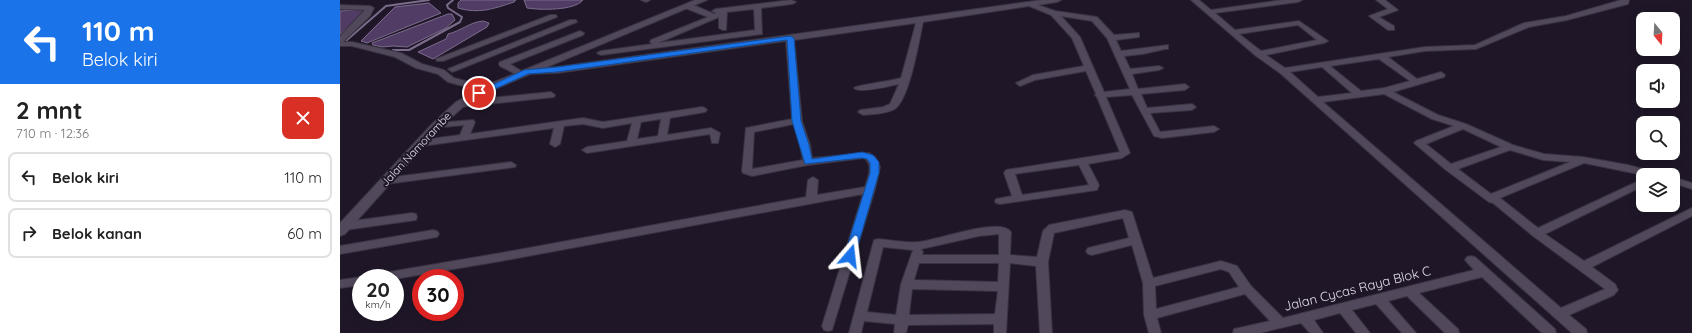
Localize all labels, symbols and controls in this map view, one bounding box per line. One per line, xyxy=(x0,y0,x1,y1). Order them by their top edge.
north arrow xyxy=(1636,12,1680,56)
map controls xyxy=(1636,12,1680,212)
text: 110 m xyxy=(82,13,155,48)
icon: left xyxy=(16,16,68,68)
text: Belok kiri xyxy=(82,48,158,71)
button: sound xyxy=(1636,64,1680,108)
pin xyxy=(462,76,496,110)
icon: arrive xyxy=(468,82,490,104)
text: 2 mnt xyxy=(16,95,83,125)
button: close xyxy=(282,97,324,139)
street label: Jalan Namorambe xyxy=(378,109,454,189)
button: search xyxy=(1636,116,1680,160)
text: 710 m · 12:36 xyxy=(16,125,89,141)
icon: left xyxy=(18,166,40,188)
text: Belok kiri xyxy=(52,168,119,187)
text: 110 m xyxy=(284,168,322,187)
button: layers xyxy=(1636,168,1680,212)
icon: right xyxy=(18,222,40,244)
text: Belok kanan xyxy=(52,224,142,243)
text: 60 m xyxy=(287,224,322,243)
position arrow xyxy=(829,235,871,277)
street label: Jalan Cycas Raya Blok C xyxy=(1282,262,1433,314)
speed limit sign: 30 xyxy=(412,269,464,321)
text: 20 xyxy=(366,277,390,302)
text: km/h xyxy=(365,298,391,311)

